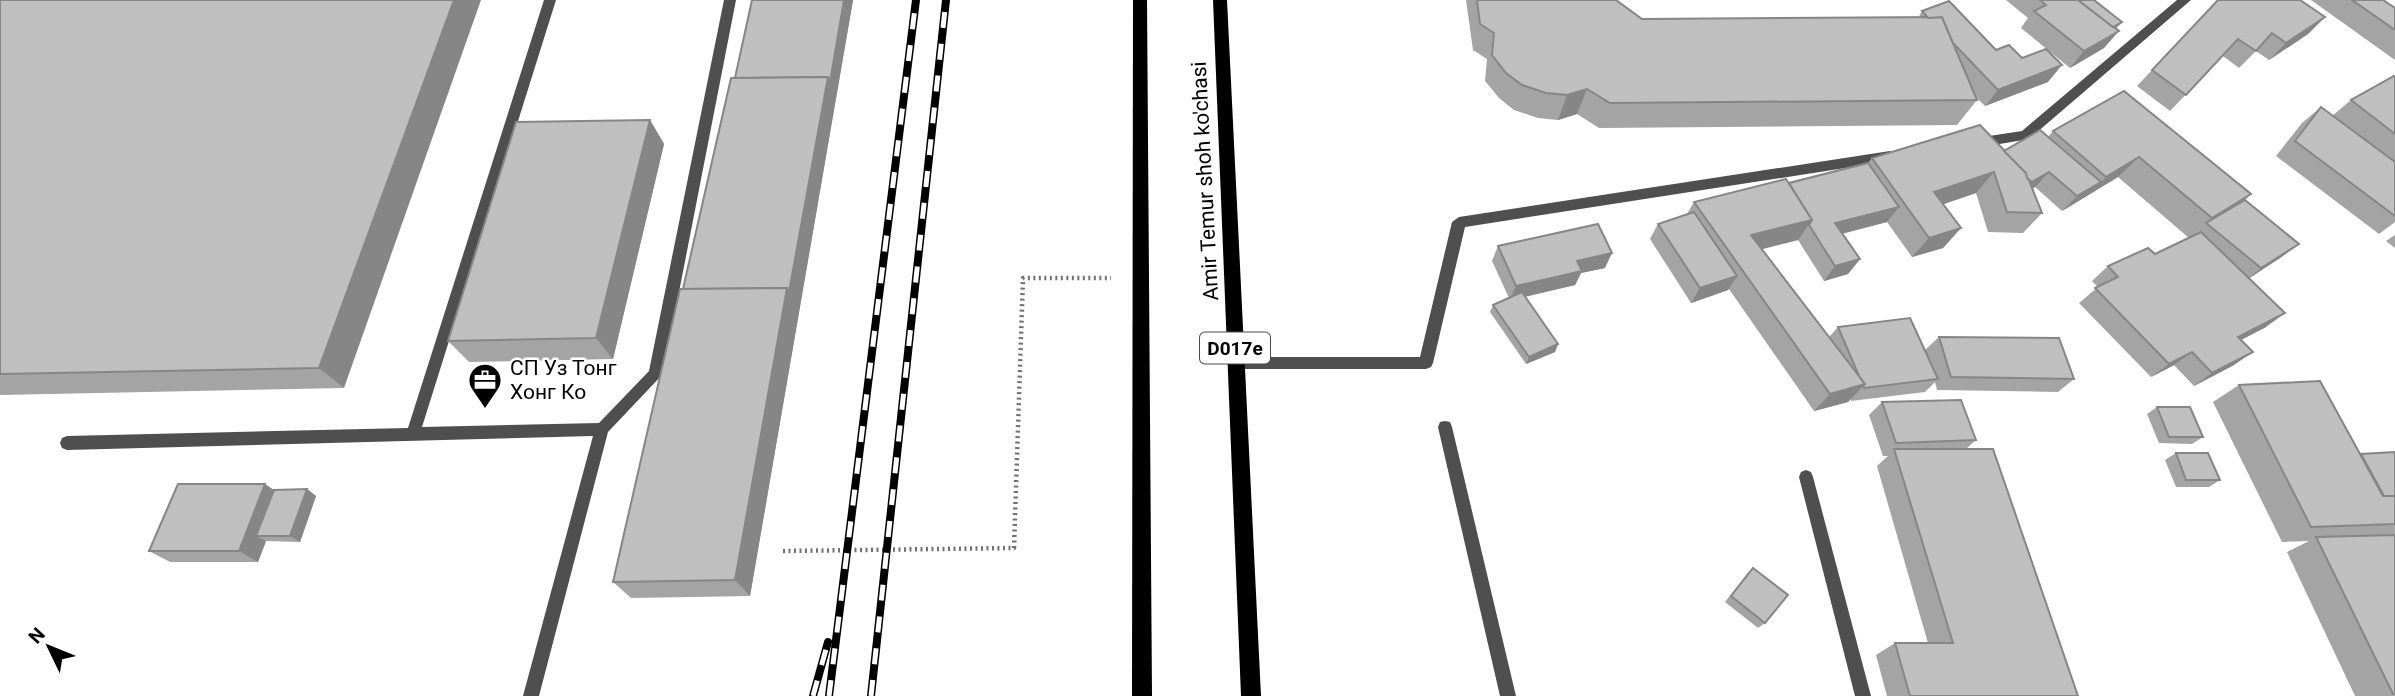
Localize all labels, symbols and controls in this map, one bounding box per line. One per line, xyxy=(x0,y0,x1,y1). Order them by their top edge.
street label: Amir Temur shoh ko'chasi xyxy=(1187,61,1223,301)
road number: D017e xyxy=(1200,332,1270,364)
place label: СП Уз Тонг Хонг Ко xyxy=(510,356,617,404)
office icon: СП Уз Тонг Хонг Ко xyxy=(466,361,504,410)
north arrow xyxy=(14,612,84,682)
text: N xyxy=(24,623,50,648)

